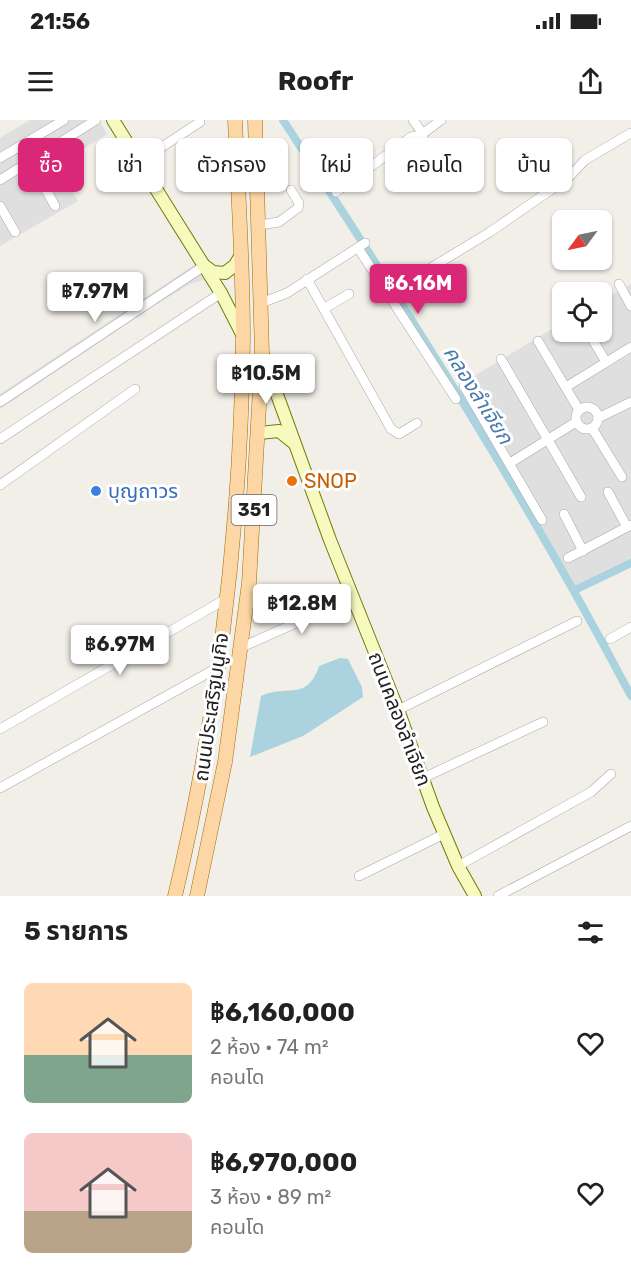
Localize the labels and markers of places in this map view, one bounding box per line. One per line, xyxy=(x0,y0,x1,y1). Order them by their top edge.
pin: ฿6.16M xyxy=(369,264,467,315)
pin: ฿7.97M xyxy=(46,272,144,323)
pin: ฿10.5M xyxy=(217,354,315,405)
place label: SNOP xyxy=(304,469,357,493)
marker: SNOP xyxy=(285,474,299,488)
place label: บุญถาวร xyxy=(108,479,178,503)
marker: บุญถาวร xyxy=(89,484,103,498)
pin: ฿12.8M xyxy=(253,584,351,635)
pin: ฿6.97M xyxy=(71,625,169,676)

